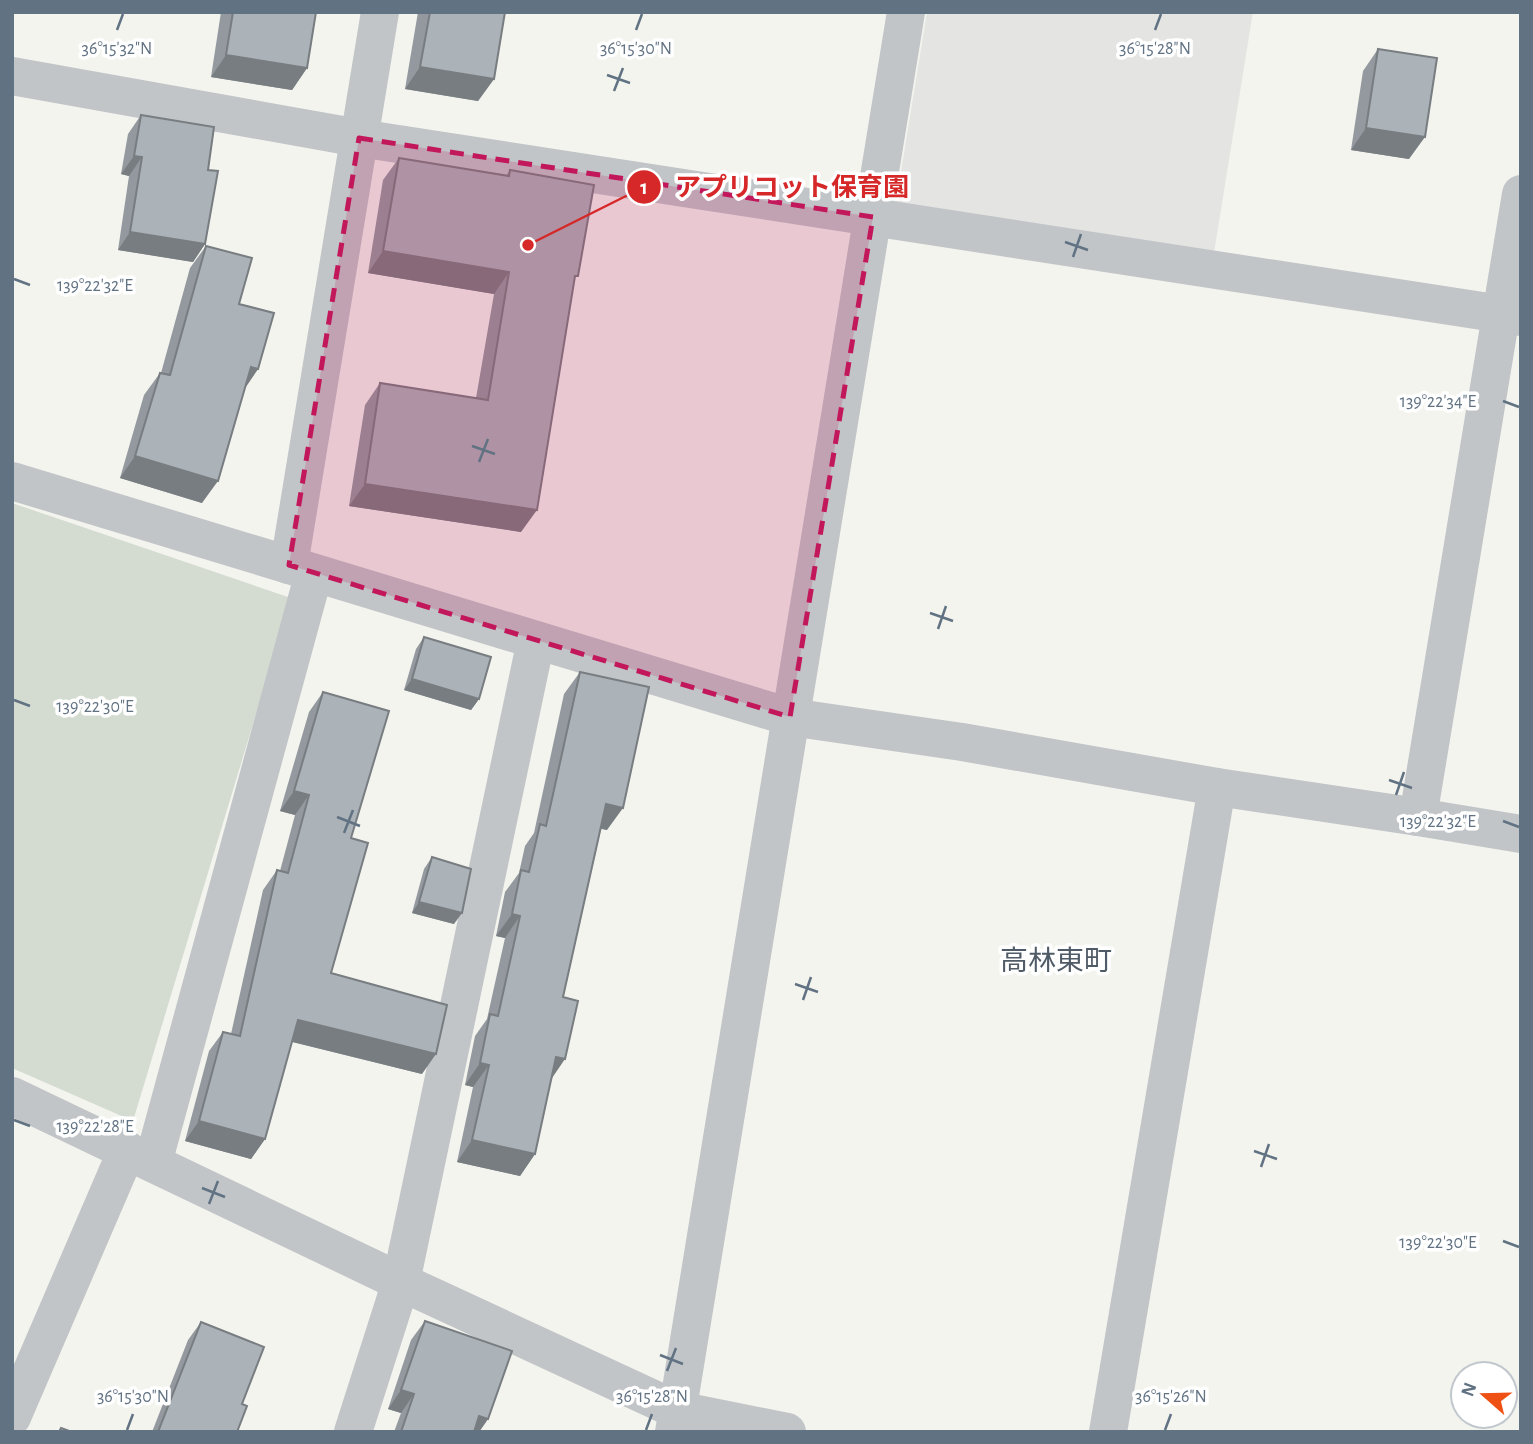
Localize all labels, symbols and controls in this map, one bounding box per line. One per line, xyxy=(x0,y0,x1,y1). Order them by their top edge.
text: 36°15'32"N xyxy=(82,40,152,58)
text: 36°15'30"N xyxy=(600,40,672,58)
text: 36°15'28"N xyxy=(1119,40,1191,58)
callout: アプリコット保育園 xyxy=(626,163,923,210)
text: アプリコット保育園 xyxy=(675,173,909,201)
text: 1 xyxy=(640,177,648,198)
text: 139°22'32"E xyxy=(57,277,133,295)
text: 139°22'34"E xyxy=(1400,393,1477,411)
text: 139°22'30"E xyxy=(56,698,134,716)
text: 139°22'32"E xyxy=(1400,813,1476,831)
district label: 高林東町 xyxy=(1000,946,1112,976)
text: 139°22'28"E xyxy=(56,1118,134,1136)
text: 139°22'30"E xyxy=(1399,1234,1477,1252)
north arrow xyxy=(1449,1360,1519,1430)
text: N xyxy=(1458,1380,1481,1399)
text: 36°15'30"N xyxy=(97,1388,169,1406)
text: 36°15'28"N xyxy=(616,1388,688,1406)
text: 36°15'26"N xyxy=(1135,1388,1207,1406)

